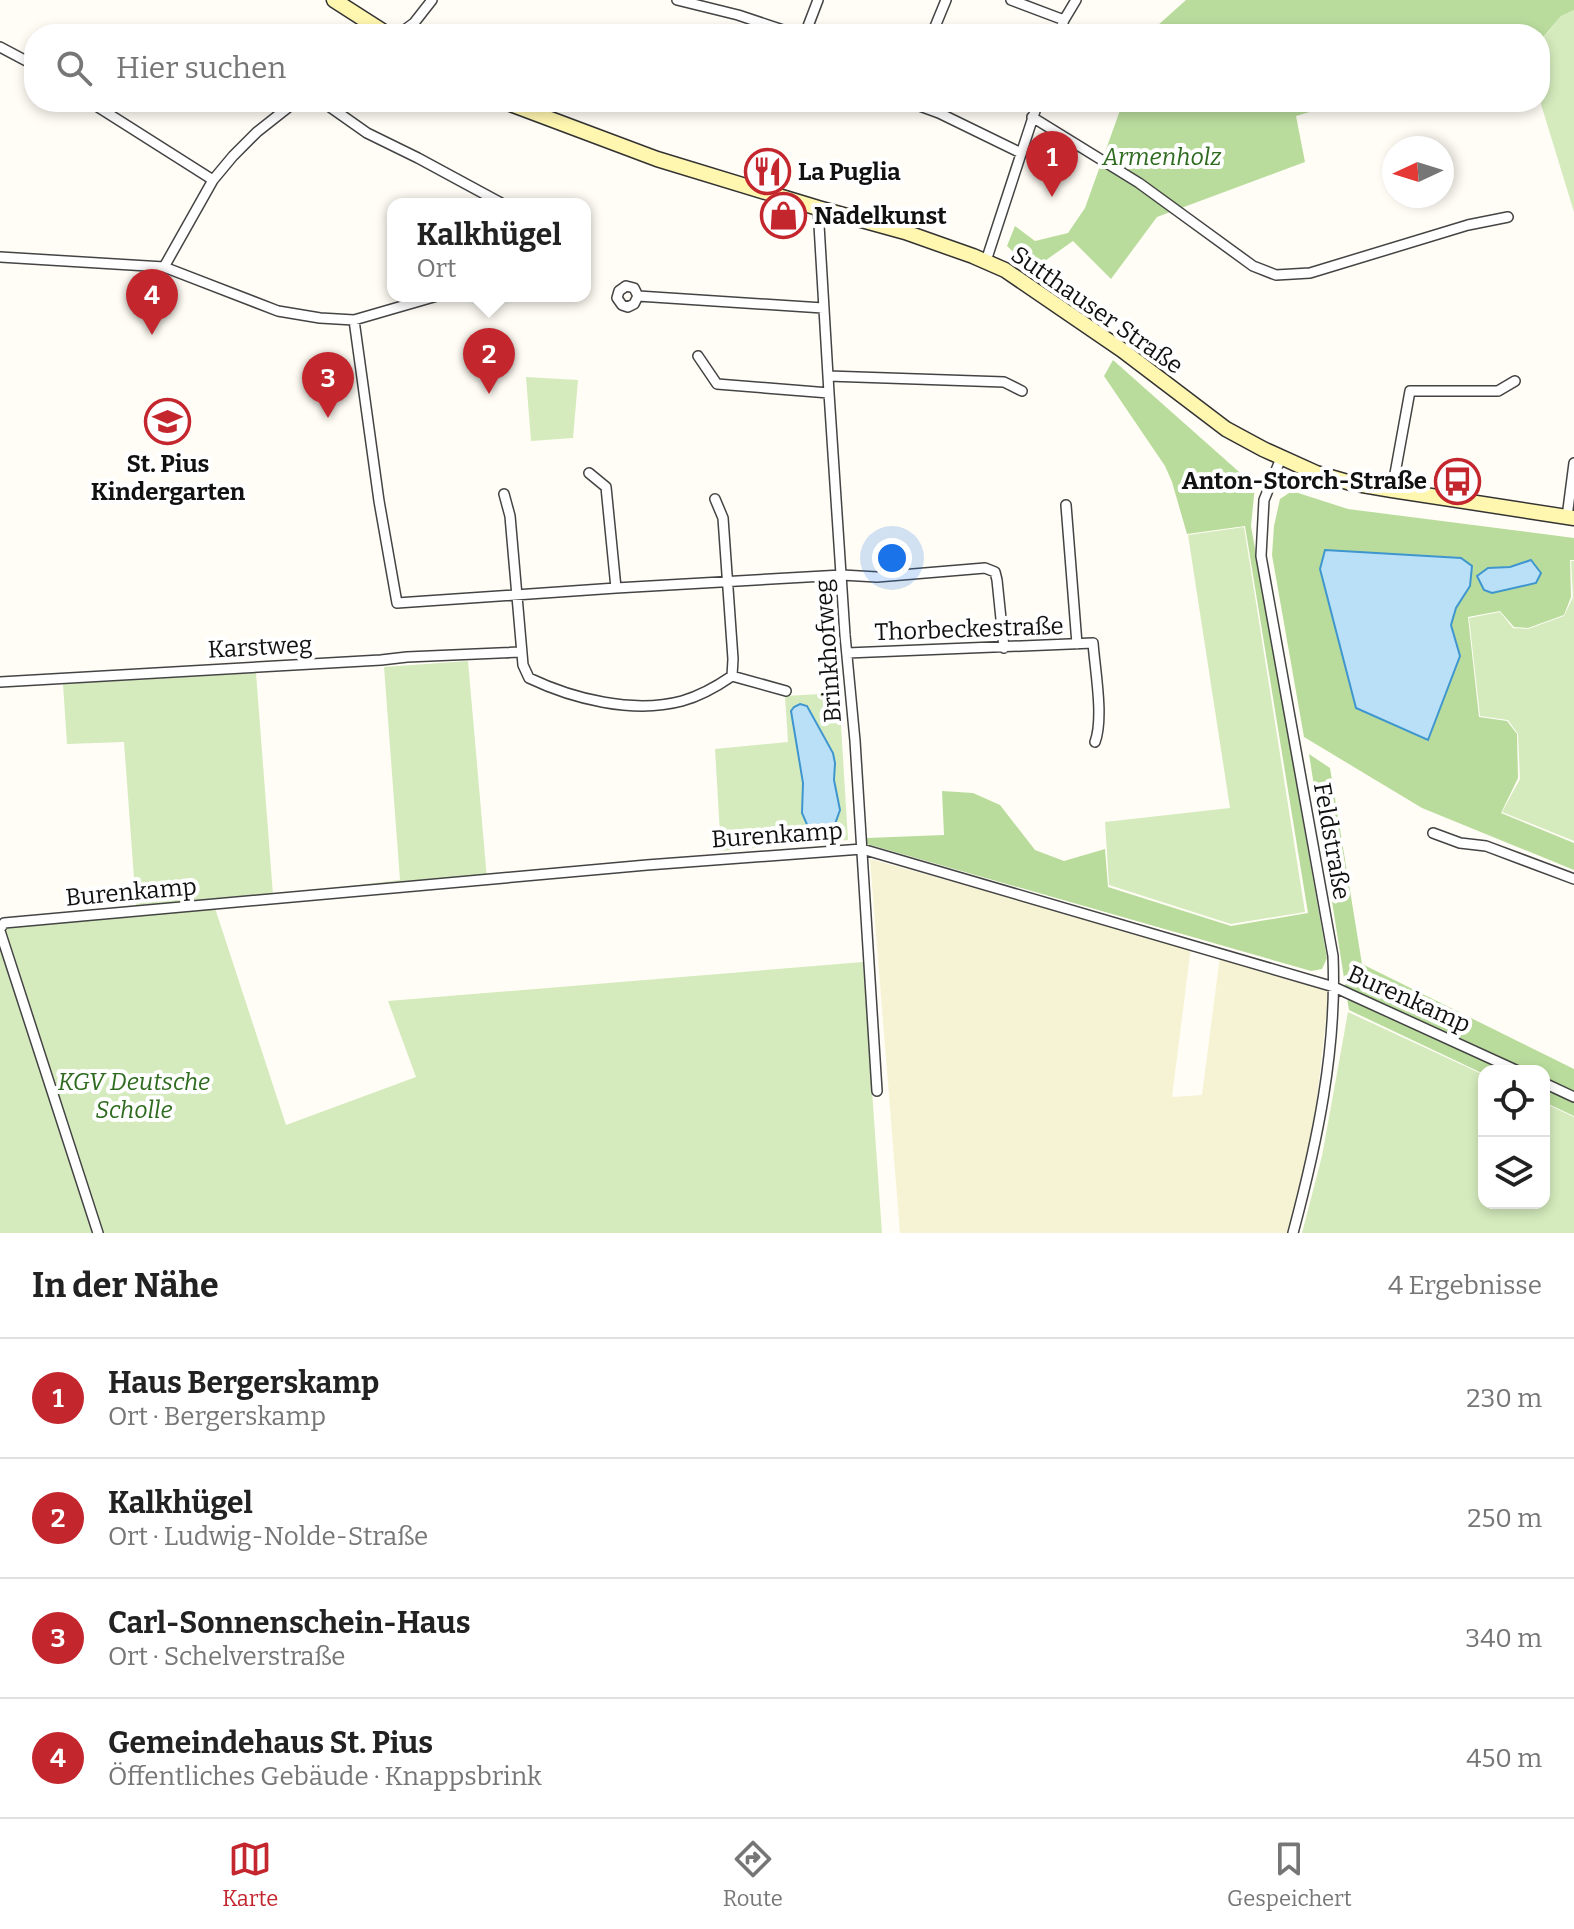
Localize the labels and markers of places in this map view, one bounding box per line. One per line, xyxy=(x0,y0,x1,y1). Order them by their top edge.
pin: 1 xyxy=(1026,131,1078,197)
restaurant icon: La Puglia xyxy=(743,148,791,196)
place label: La Puglia xyxy=(798,158,901,186)
shop icon: Nadelkunst xyxy=(759,192,807,240)
place label: Nadelkunst xyxy=(814,202,947,230)
pin: 4 xyxy=(126,269,178,335)
pin: 2 xyxy=(463,328,515,394)
pin: 3 xyxy=(302,352,354,418)
school or university icon: St. Pius Kindergarten xyxy=(144,398,192,446)
place label: St. Pius Kindergarten xyxy=(91,450,246,506)
bus stop icon: Anton-Storch-Straße xyxy=(1434,457,1482,505)
place label: Anton-Storch-Straße xyxy=(1182,467,1427,495)

